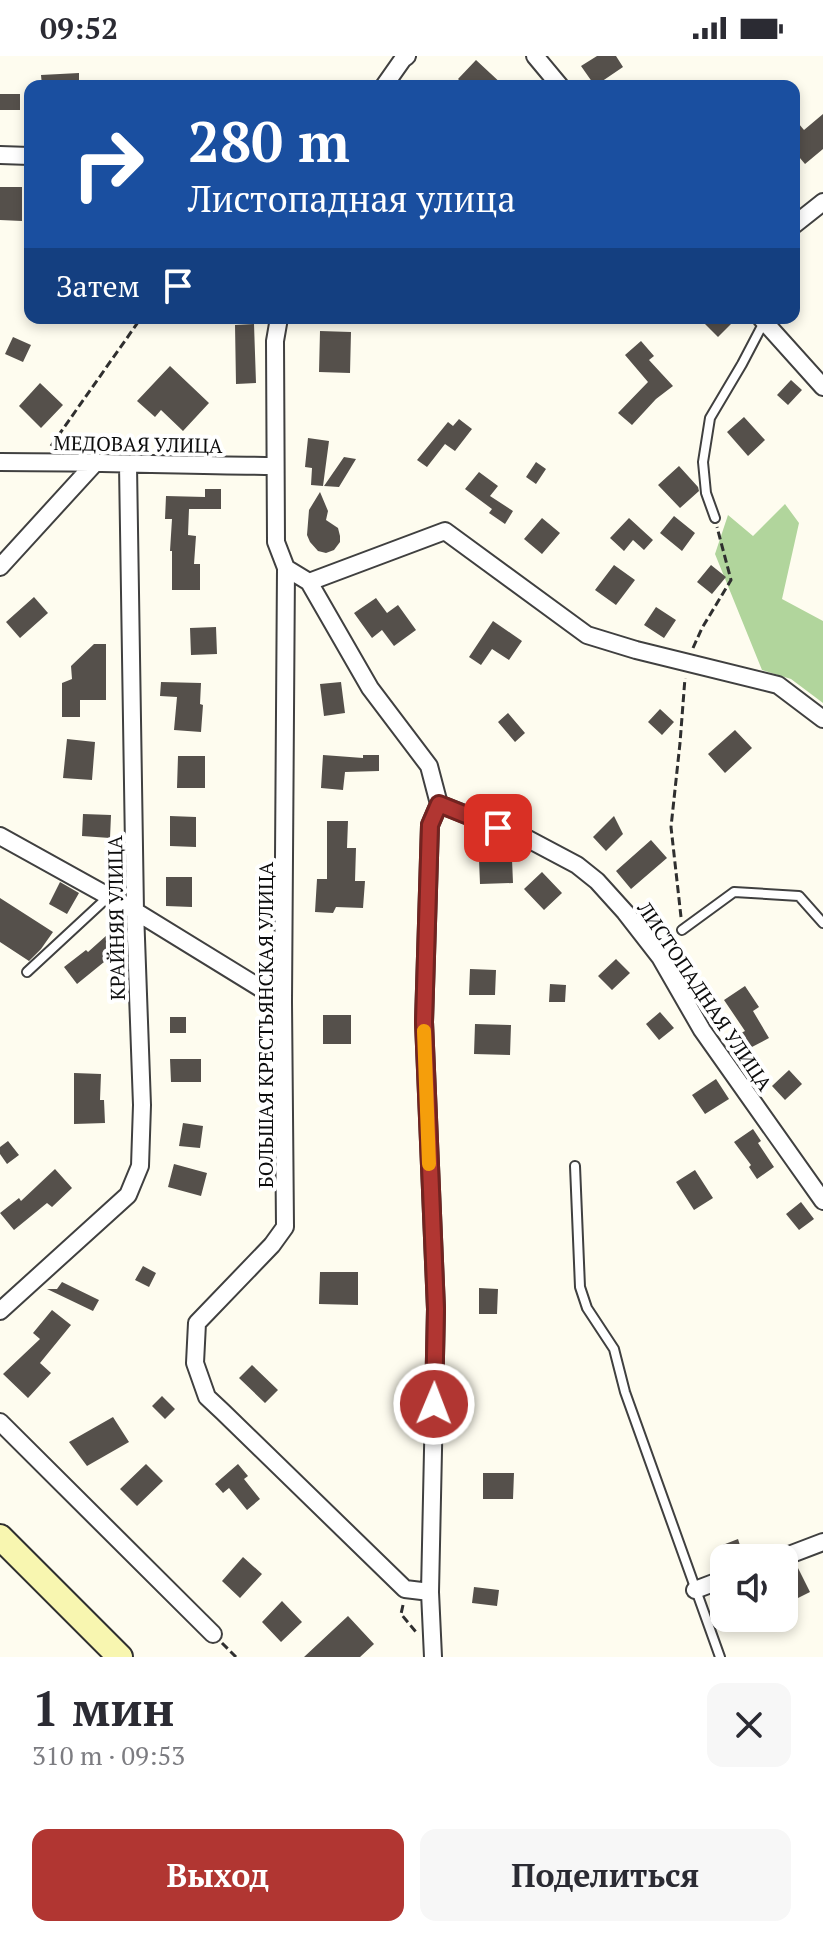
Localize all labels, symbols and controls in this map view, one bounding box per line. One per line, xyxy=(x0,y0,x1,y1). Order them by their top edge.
text: 09:52 xyxy=(40,8,118,48)
text: 280 m xyxy=(188,104,350,178)
icon: right xyxy=(56,112,160,216)
text: Листопадная улица xyxy=(188,175,516,222)
icon: arrive xyxy=(156,264,200,308)
text: Затем xyxy=(56,266,140,306)
street label: МЕДОВАЯ УЛИЦА xyxy=(53,429,223,459)
pin xyxy=(464,794,532,862)
icon: arrive xyxy=(476,806,520,850)
street label: КРАЙНЯЯ УЛИЦА xyxy=(101,835,131,1001)
street label: БОЛЬШАЯ КРЕСТЬЯНСКАЯ УЛИЦА xyxy=(252,861,279,1188)
street label: ЛИСТОПАДНАЯ УЛИЦА xyxy=(631,895,779,1096)
position arrow xyxy=(392,1362,476,1446)
map controls xyxy=(710,1544,798,1632)
button: sound xyxy=(710,1544,798,1632)
text: 1 мин xyxy=(32,1676,174,1740)
button: close xyxy=(707,1683,791,1767)
text: 310 m · 09:53 xyxy=(32,1738,185,1772)
button: Выход xyxy=(32,1829,404,1921)
button: Поделиться xyxy=(420,1829,791,1921)

